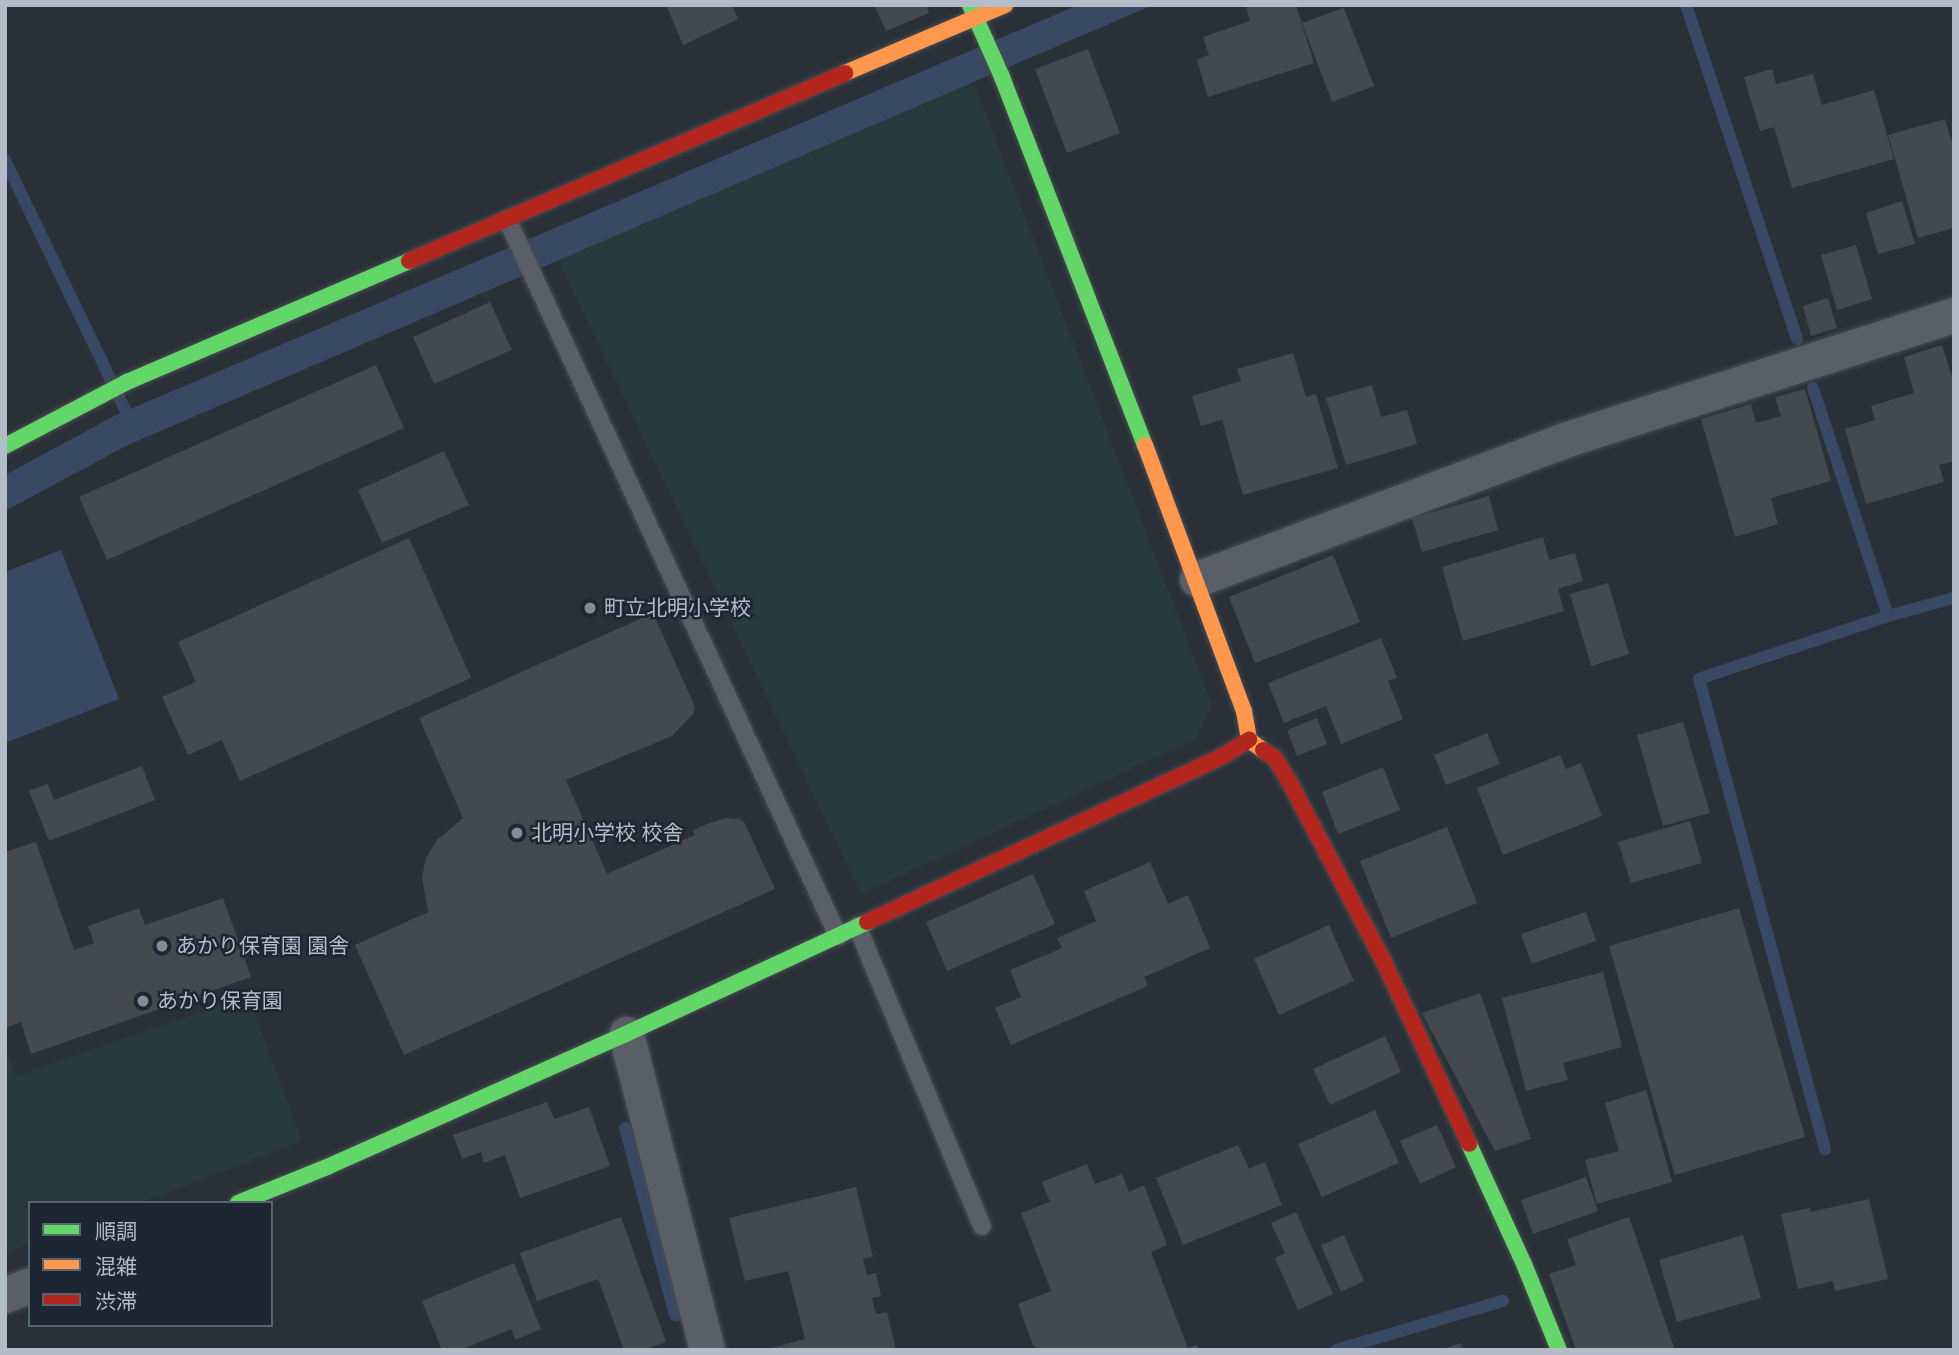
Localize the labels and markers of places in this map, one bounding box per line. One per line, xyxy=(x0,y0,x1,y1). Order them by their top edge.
place label: 町立北明小学校 xyxy=(604,595,751,621)
marker: 町立北明小学校 xyxy=(582,600,598,616)
place label: 北明小学校 校舎 xyxy=(531,820,684,846)
marker: 北明小学校 校舎 xyxy=(509,825,525,841)
place label: あかり保育園 園舎 xyxy=(176,933,350,959)
marker: あかり保育園 園舎 xyxy=(154,938,170,954)
place label: あかり保育園 xyxy=(157,988,283,1014)
marker: あかり保育園 xyxy=(135,993,151,1009)

